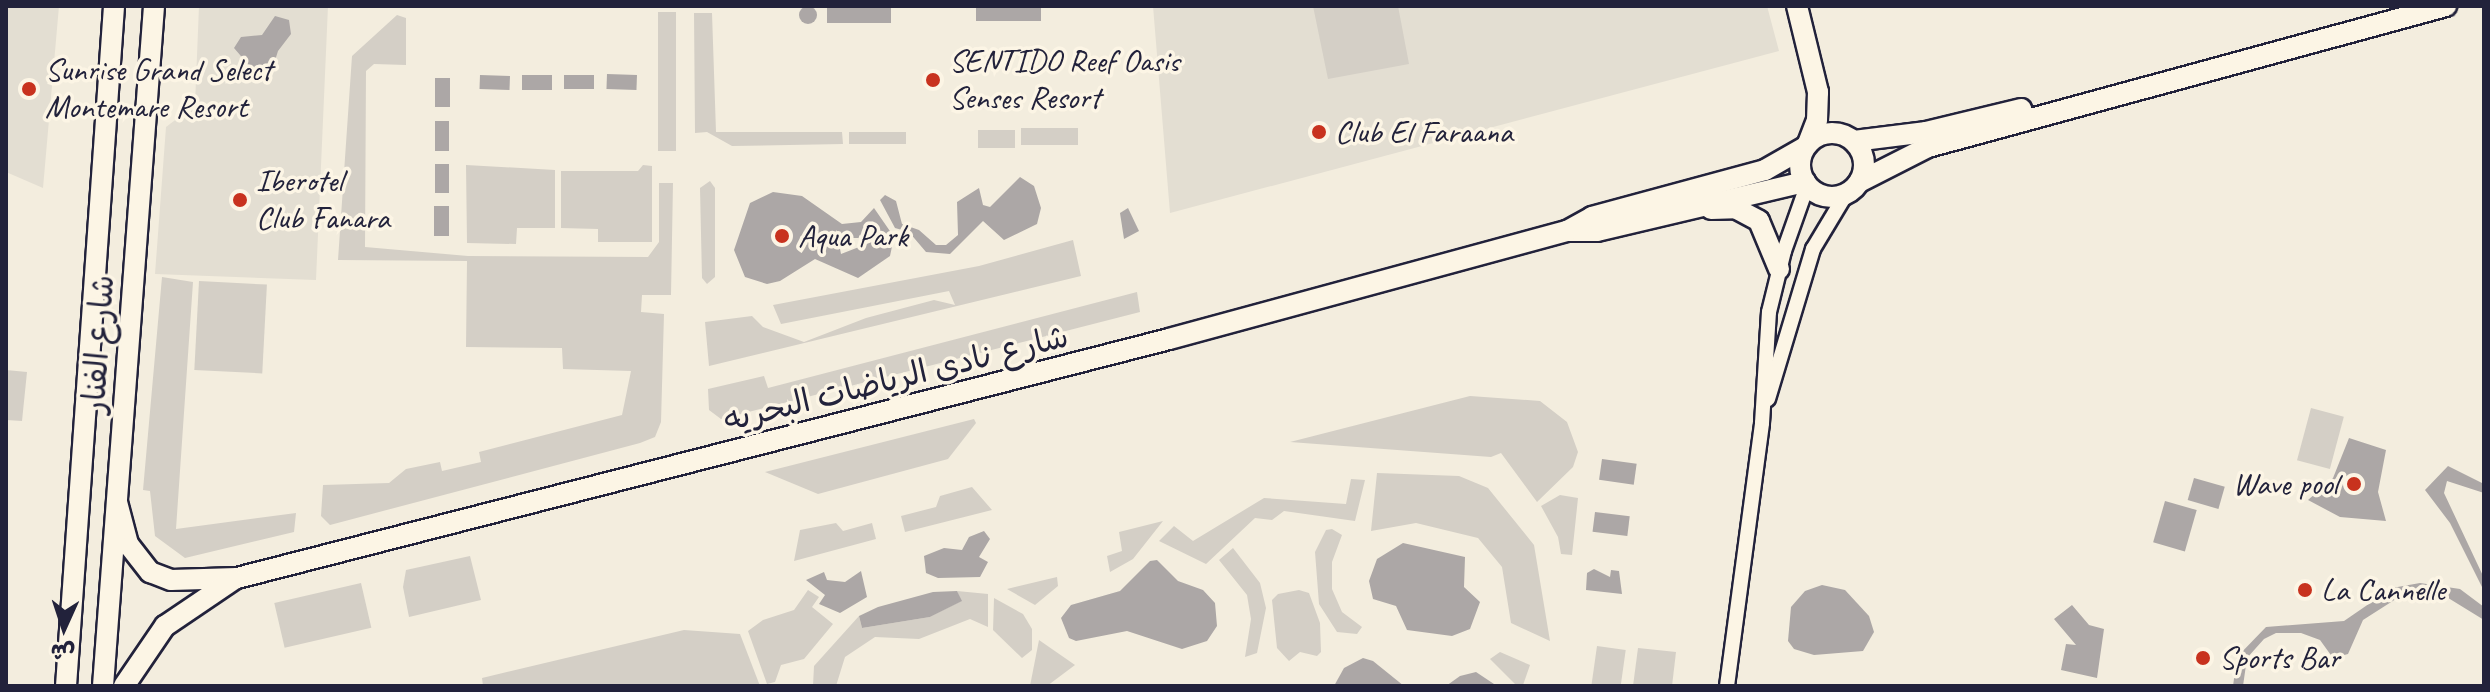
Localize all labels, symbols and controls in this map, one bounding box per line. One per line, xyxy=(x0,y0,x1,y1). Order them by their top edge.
place label: SENTIDO Reef Oasis Senses Resort xyxy=(949,43,1181,118)
place label: Sunrise Grand Select Montemare Resort xyxy=(45,52,272,127)
marker: SENTIDO Reef Oasis Senses Resort xyxy=(924,71,942,89)
marker: Sunrise Grand Select Montemare Resort xyxy=(20,80,38,98)
place label: Club El Faraana xyxy=(1335,113,1513,151)
marker: Club El Faraana xyxy=(1310,123,1328,141)
place label: Iberotel Club Fanara xyxy=(256,163,390,238)
marker: Iberotel Club Fanara xyxy=(231,191,249,209)
place label: Aqua Park xyxy=(798,217,909,255)
marker: Aqua Park xyxy=(773,227,791,245)
street label: شارع الفنار xyxy=(75,274,123,414)
street label: شارع نادى الرياضات البحريه xyxy=(720,318,1072,440)
place label: Wave pool xyxy=(2233,465,2338,503)
marker: Wave pool xyxy=(2345,475,2363,493)
place label: La Cannelle xyxy=(2321,571,2446,609)
marker: La Cannelle xyxy=(2296,581,2314,599)
north arrow xyxy=(24,588,104,668)
text: ش xyxy=(50,637,76,667)
place label: Sports Bar xyxy=(2219,639,2341,677)
marker: Sports Bar xyxy=(2194,649,2212,667)

